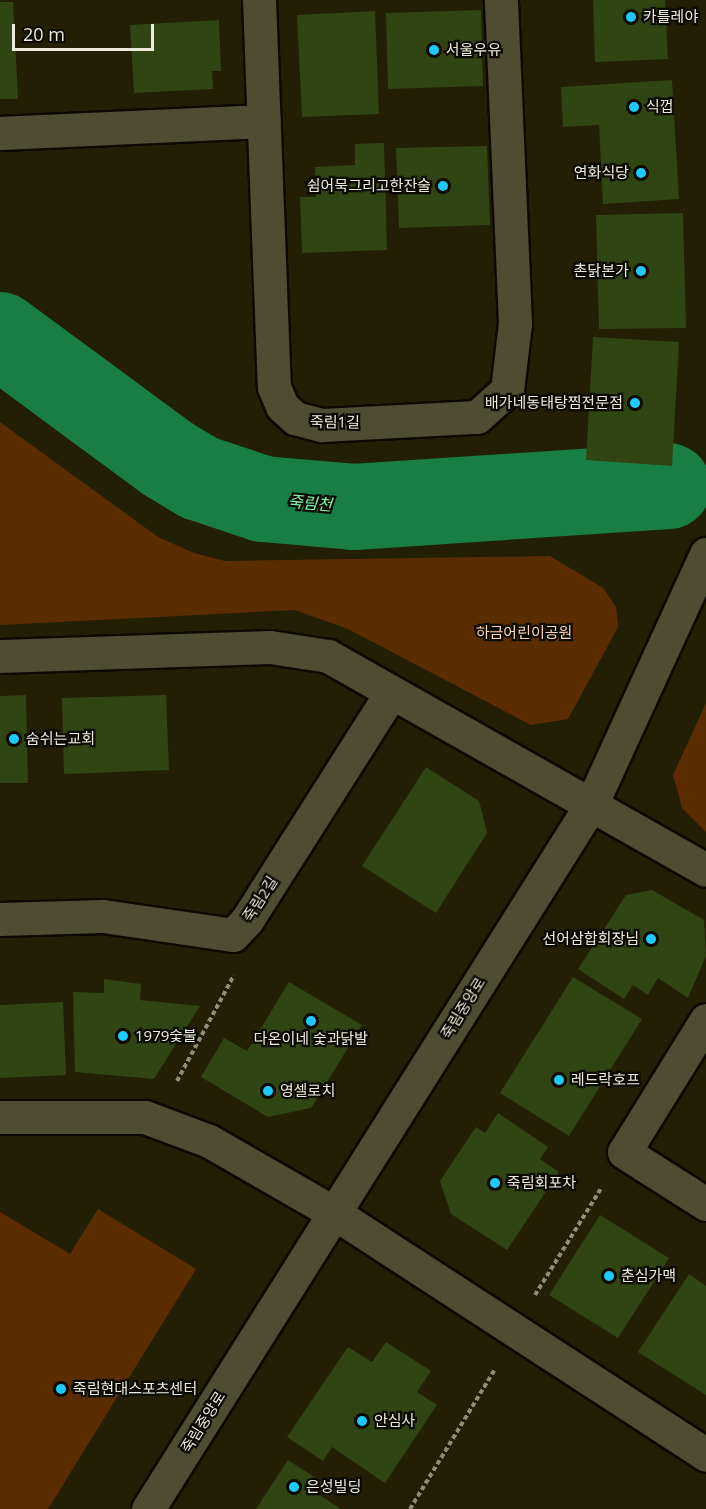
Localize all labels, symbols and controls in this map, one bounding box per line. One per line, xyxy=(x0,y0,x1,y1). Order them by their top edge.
place label: 카틀레야 xyxy=(643,8,698,26)
marker: 카틀레야 xyxy=(624,10,638,24)
scale bar xyxy=(15,12,158,50)
text: 20 m xyxy=(23,22,65,46)
place label: 서울우유 xyxy=(446,41,501,59)
marker: 서울우유 xyxy=(427,43,441,57)
place label: 식껍 xyxy=(646,98,674,116)
marker: 식껍 xyxy=(627,100,641,114)
place label: 연화식당 xyxy=(574,164,629,182)
marker: 연화식당 xyxy=(634,166,648,180)
place label: 쉼어묵그리고한잔술 xyxy=(307,177,431,195)
marker: 쉼어묵그리고한잔술 xyxy=(436,179,450,193)
place label: 촌닭본가 xyxy=(574,262,629,280)
marker: 촌닭본가 xyxy=(634,264,648,278)
place label: 배가네동태탕찜전문점 xyxy=(485,394,623,412)
marker: 배가네동태탕찜전문점 xyxy=(628,396,642,410)
street label: 죽림1길 xyxy=(310,413,360,431)
water label: 죽림천 xyxy=(287,492,333,514)
park label: 하금어린이공원 xyxy=(476,624,572,642)
place label: 숨쉬는교회 xyxy=(26,730,95,748)
marker: 숨쉬는교회 xyxy=(7,732,21,746)
street label: 죽림2길 xyxy=(239,873,281,925)
place label: 선어삼합회장님 xyxy=(542,930,639,948)
marker: 선어삼합회장님 xyxy=(644,932,658,946)
street label: 죽림중앙로 xyxy=(437,974,489,1042)
marker: 다온이네 숯과닭발 xyxy=(304,1014,318,1028)
place label: 1979숯불 xyxy=(135,1027,197,1045)
marker: 1979숯불 xyxy=(116,1029,130,1043)
place label: 다온이네 숯과닭발 xyxy=(254,1030,368,1048)
place label: 레드락호프 xyxy=(571,1071,640,1089)
marker: 레드락호프 xyxy=(552,1073,566,1087)
place label: 영셀로치 xyxy=(280,1082,335,1100)
marker: 영셀로치 xyxy=(261,1084,275,1098)
place label: 죽림회포차 xyxy=(507,1174,576,1192)
marker: 죽림회포차 xyxy=(488,1176,502,1190)
place label: 춘심가맥 xyxy=(621,1267,676,1285)
marker: 춘심가맥 xyxy=(602,1269,616,1283)
place label: 죽림현대스포츠센터 xyxy=(73,1380,197,1398)
marker: 죽림현대스포츠센터 xyxy=(54,1382,68,1396)
street label: 죽림중앙로 xyxy=(177,1388,229,1456)
place label: 안심사 xyxy=(374,1412,415,1430)
marker: 안심사 xyxy=(355,1414,369,1428)
place label: 은성빌딩 xyxy=(306,1478,361,1496)
marker: 은성빌딩 xyxy=(287,1480,301,1494)

